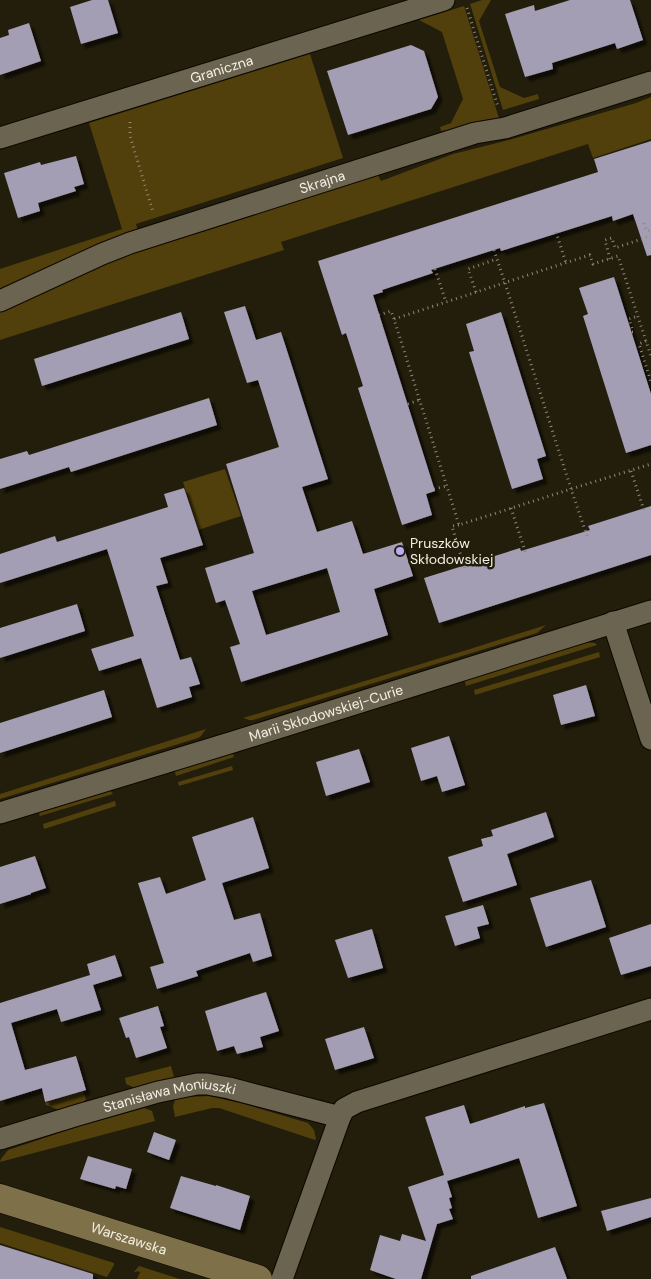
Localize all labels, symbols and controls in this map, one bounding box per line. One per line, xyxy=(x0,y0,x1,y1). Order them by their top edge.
street label: Graniczna xyxy=(188,51,255,87)
street label: Skrajna xyxy=(297,166,347,197)
place label: Pruszków Skłodowskiej xyxy=(410,534,493,568)
marker: Pruszków Skłodowskiej xyxy=(394,545,406,557)
street label: Marii Skłodowskiej-Curie xyxy=(247,680,405,745)
street label: Stanisława Moniuszki xyxy=(101,1074,238,1116)
street label: Warszawska xyxy=(88,1218,169,1259)

